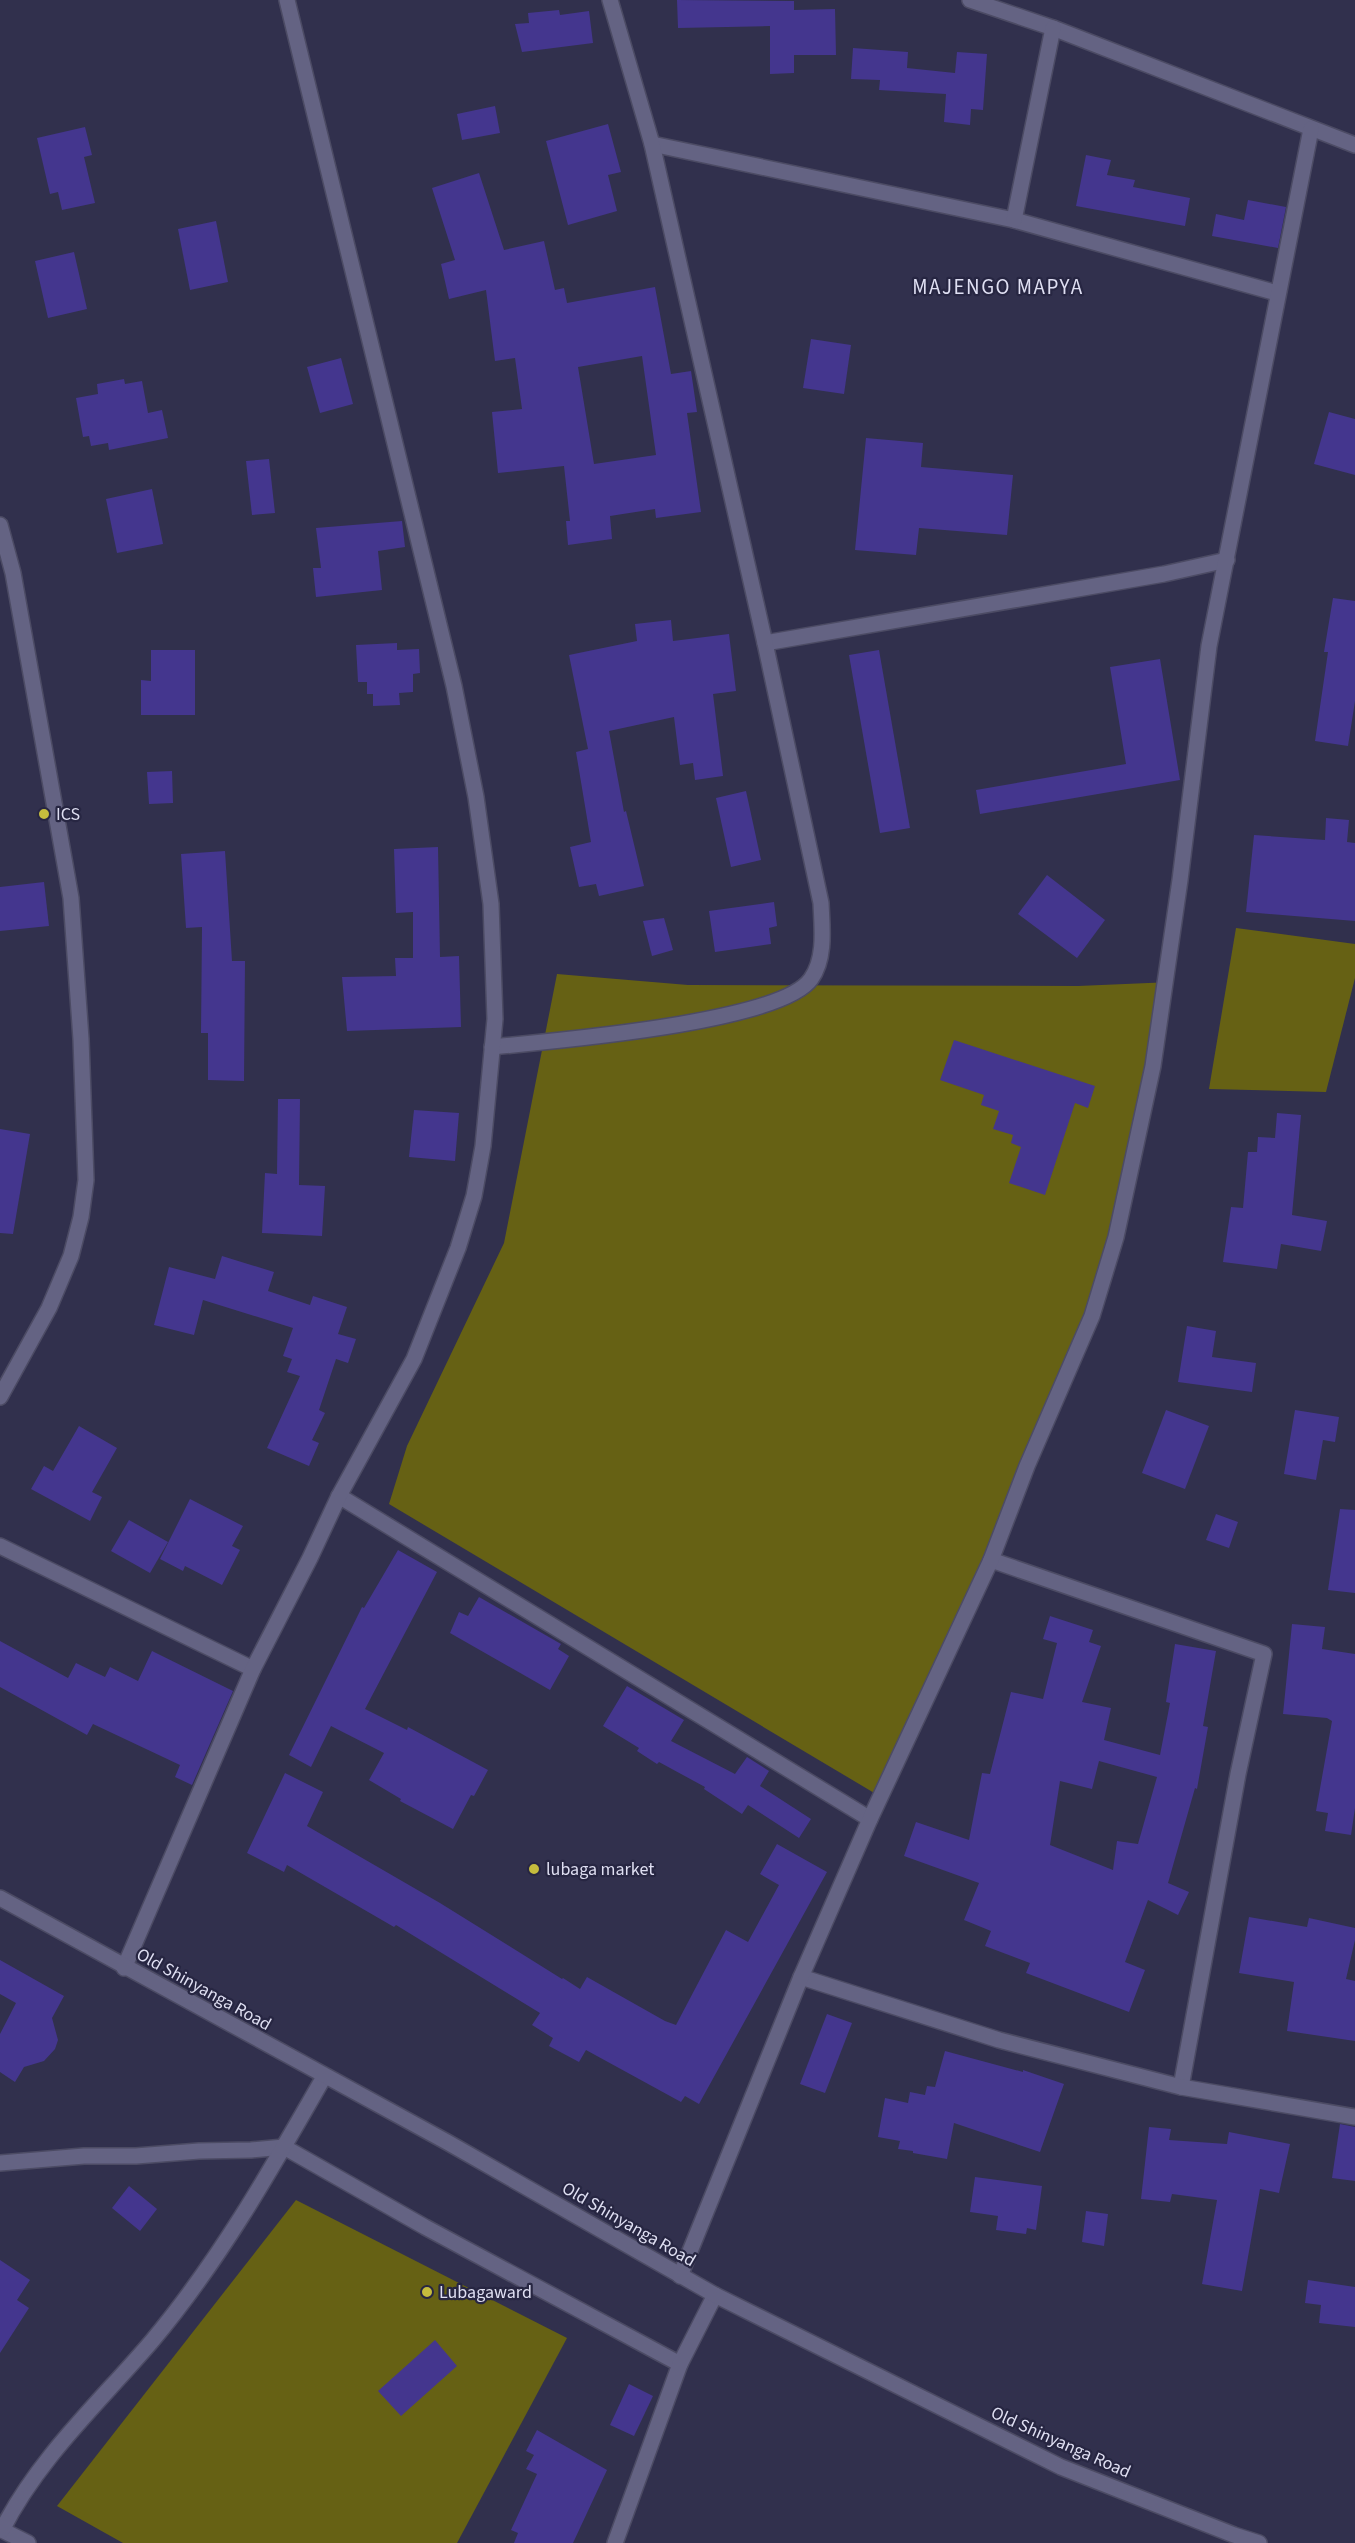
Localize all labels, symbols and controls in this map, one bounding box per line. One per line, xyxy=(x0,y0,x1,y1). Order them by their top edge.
district label: MAJENGO MAPYA xyxy=(912,272,1084,302)
place label: ICS xyxy=(56,802,80,827)
marker: ICS xyxy=(37,807,51,821)
place label: lubaga market xyxy=(546,1857,654,1882)
marker: lubaga market xyxy=(527,1862,541,1876)
street label: Old Shinyanga Road xyxy=(132,1942,276,2037)
street label: Old Shinyanga Road xyxy=(557,2176,700,2273)
place label: Lubagaward xyxy=(439,2280,532,2305)
marker: Lubagaward xyxy=(420,2285,434,2299)
street label: Old Shinyanga Road xyxy=(987,2400,1135,2485)

